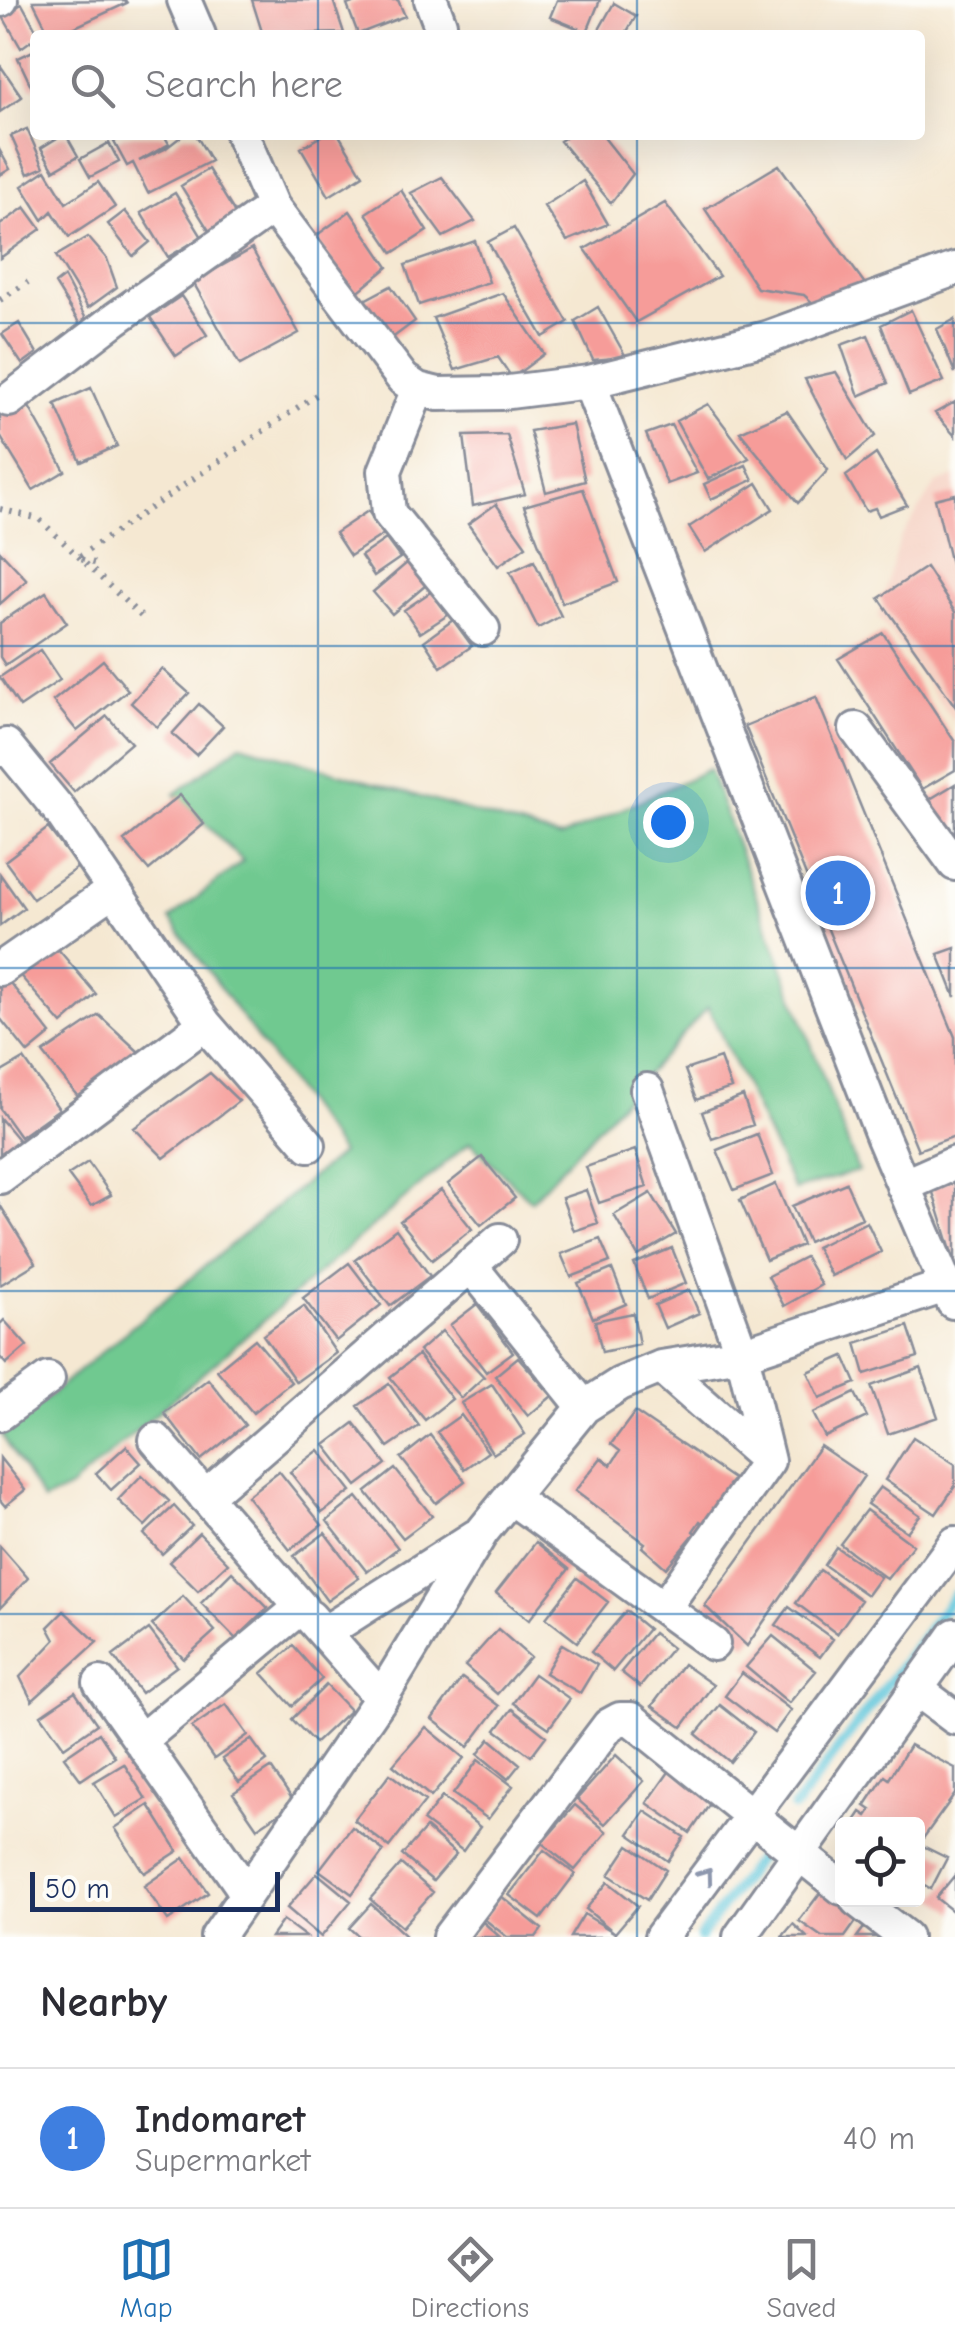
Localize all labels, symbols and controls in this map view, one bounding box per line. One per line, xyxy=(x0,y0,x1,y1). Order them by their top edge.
search box xyxy=(30,30,925,140)
icon: search xyxy=(65,58,120,113)
text: Search here xyxy=(145,63,343,107)
your location xyxy=(643,797,694,848)
pin: 1 xyxy=(806,856,870,930)
map controls xyxy=(835,1817,925,1907)
button: locate xyxy=(835,1817,925,1907)
scale bar xyxy=(30,1867,280,1912)
one-way arrow xyxy=(694,1868,712,1887)
text: 50 m xyxy=(45,1873,110,1905)
text: Nearby xyxy=(40,1978,167,2027)
text: Indomaret xyxy=(135,2098,305,2142)
text: 1 xyxy=(66,2120,79,2157)
text: 40 m xyxy=(843,2120,915,2157)
text: Supermarket xyxy=(135,2142,310,2179)
tab: Map xyxy=(119,2232,174,2324)
tab: Directions xyxy=(411,2232,529,2324)
tab: Saved xyxy=(766,2232,836,2324)

